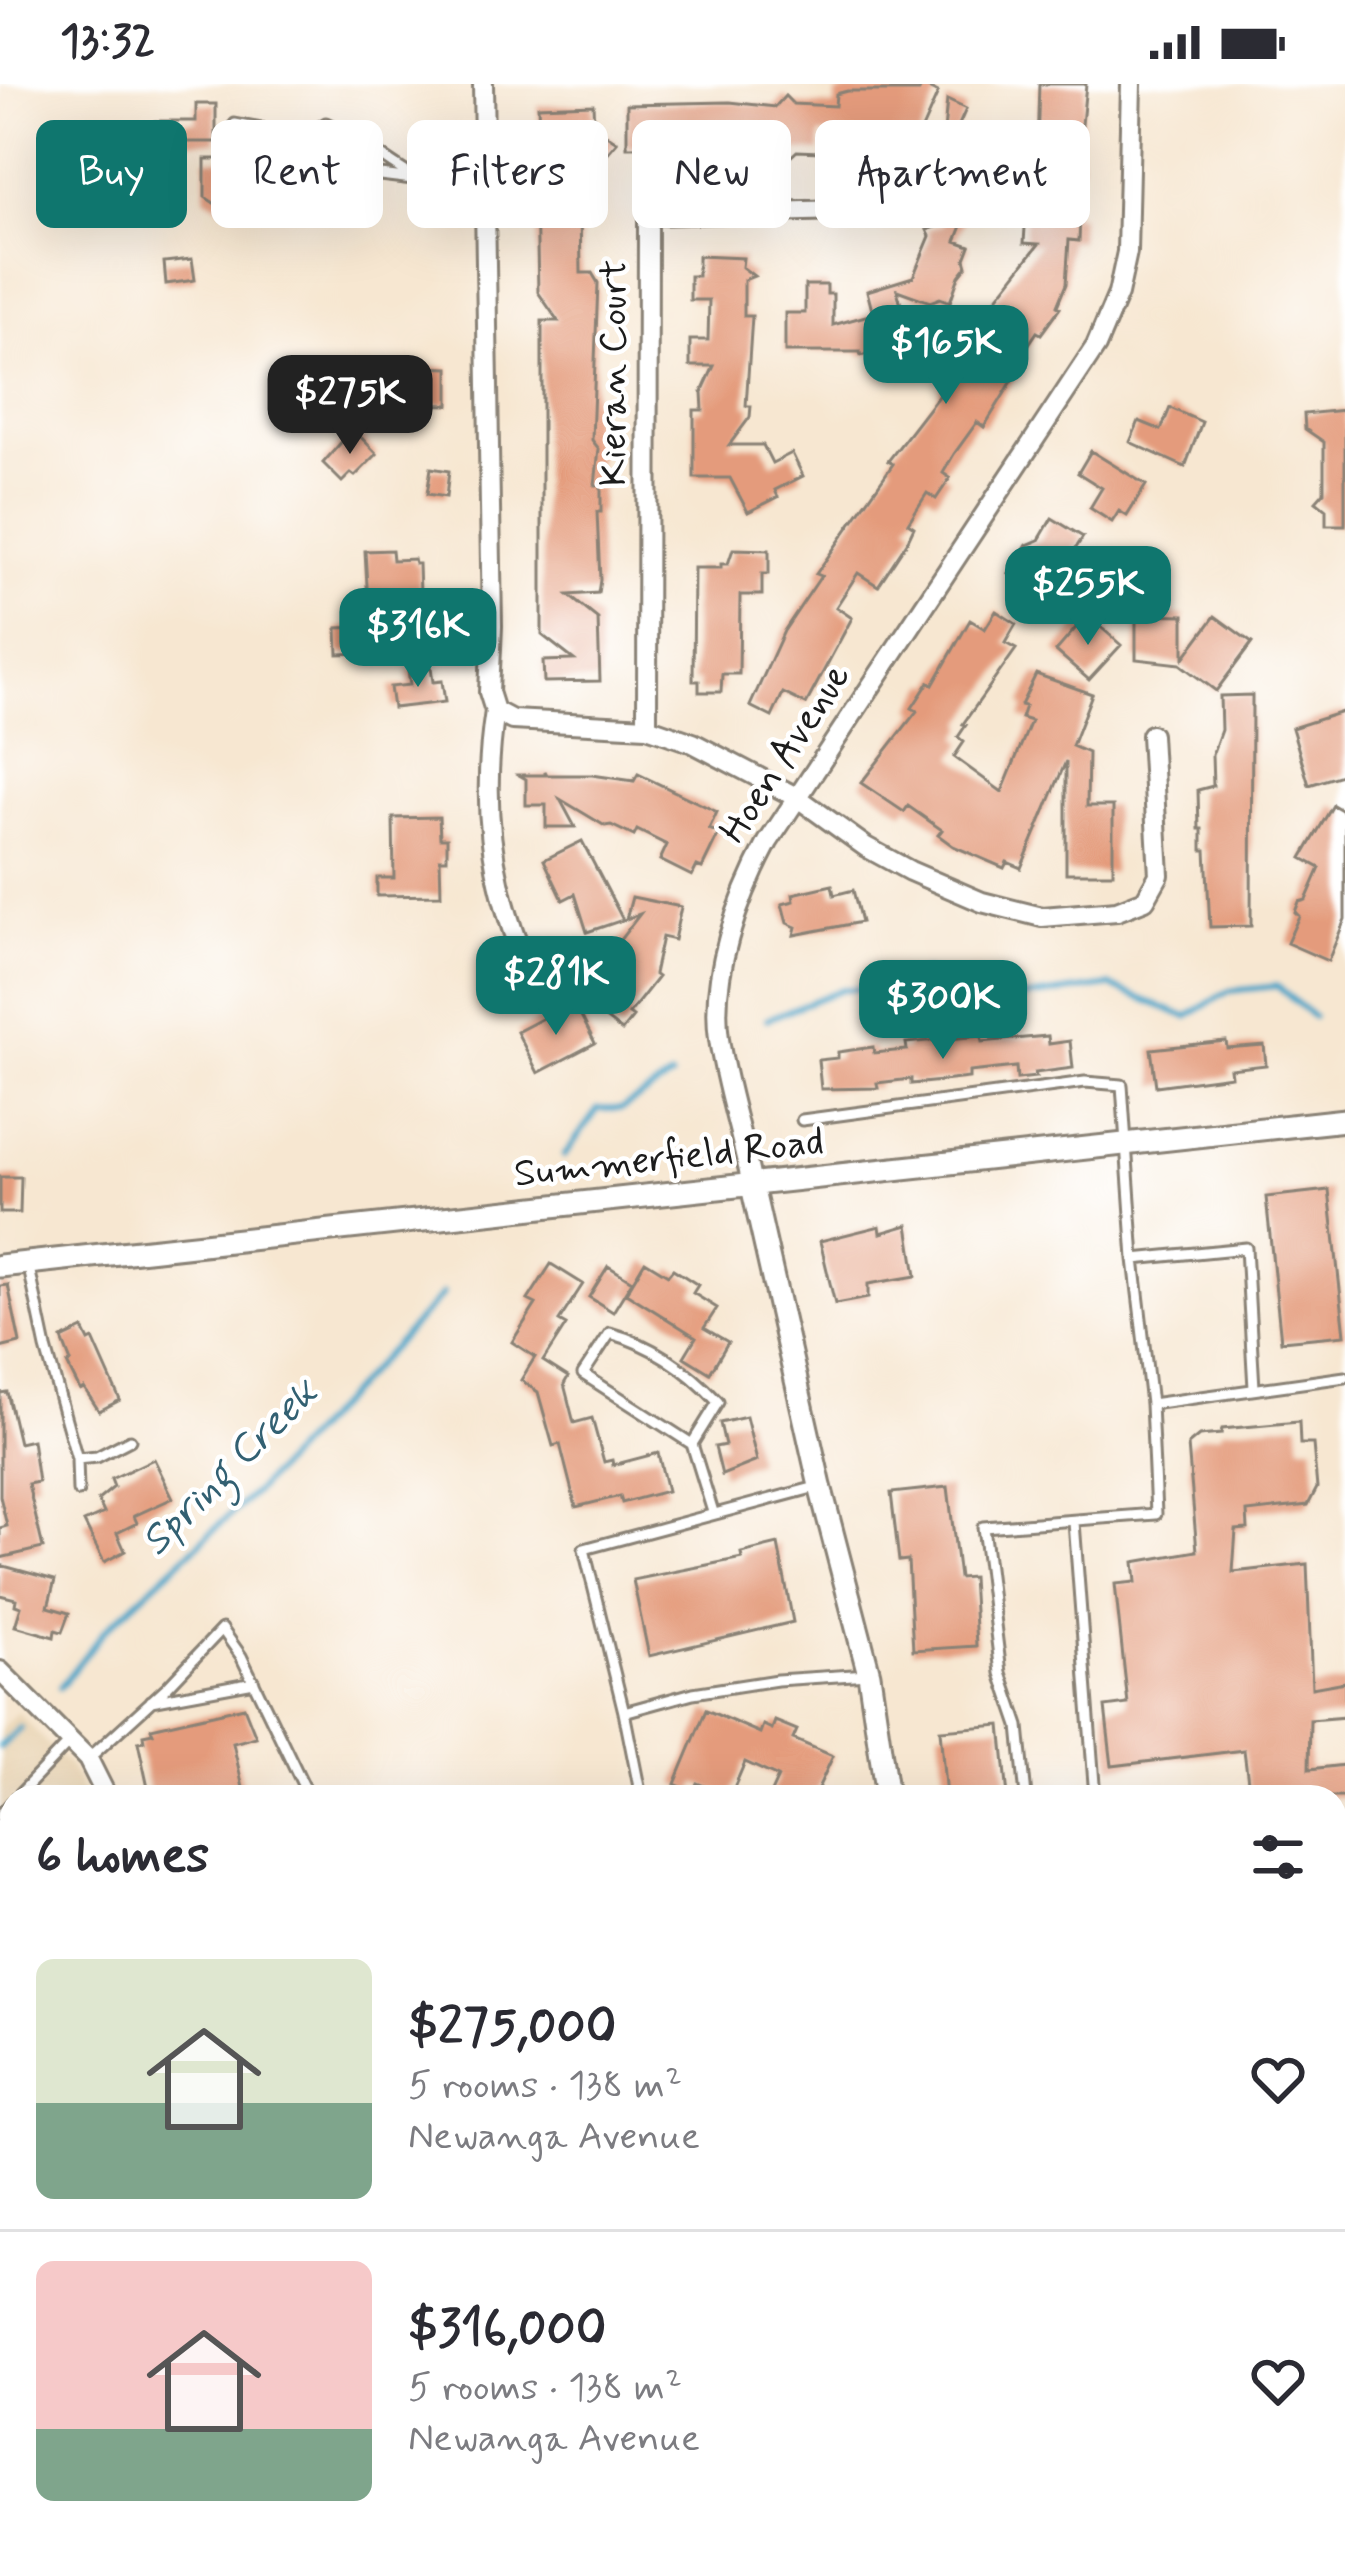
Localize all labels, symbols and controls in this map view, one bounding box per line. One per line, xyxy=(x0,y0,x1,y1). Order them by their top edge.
text: 13:32 xyxy=(60,13,155,72)
chip: Buy xyxy=(36,120,187,228)
chip: Rent xyxy=(211,120,383,228)
chip: Filters xyxy=(407,120,608,228)
chip: New xyxy=(632,120,791,228)
chip: Apartment xyxy=(815,120,1090,228)
street label: Kieran Court xyxy=(589,260,640,486)
pin: $165K xyxy=(862,305,1030,407)
text: $165K xyxy=(890,318,1002,369)
pin: $275K xyxy=(266,355,434,457)
text: $275K xyxy=(295,368,405,419)
pin: $255K xyxy=(1004,546,1172,648)
text: $255K xyxy=(1032,559,1144,610)
pin: $316K xyxy=(334,588,502,690)
text: $316K xyxy=(366,601,470,652)
street label: Hoen Avenue xyxy=(709,654,863,854)
pin: $281K xyxy=(472,936,640,1038)
text: $281K xyxy=(503,949,609,1000)
pin: $300K xyxy=(859,960,1027,1062)
text: $300K xyxy=(886,973,1000,1024)
street label: Summerfield Road xyxy=(512,1117,826,1201)
water label: Spring Creek xyxy=(129,1366,335,1571)
text: 6 homes xyxy=(36,1824,209,1890)
icon: filters xyxy=(1245,1824,1311,1890)
text: $275,000 xyxy=(408,1995,616,2061)
icon: home xyxy=(132,2007,276,2151)
icon: heart xyxy=(1245,2046,1311,2112)
text: 5 rooms · 138 m² xyxy=(408,2061,682,2112)
text: Newanga Avenue xyxy=(408,2112,700,2163)
text: $316,000 xyxy=(408,2297,606,2363)
icon: home xyxy=(132,2309,276,2453)
icon: heart xyxy=(1245,2348,1311,2414)
text: 5 rooms · 138 m² xyxy=(408,2363,682,2414)
text: Newanga Avenue xyxy=(408,2414,700,2465)

